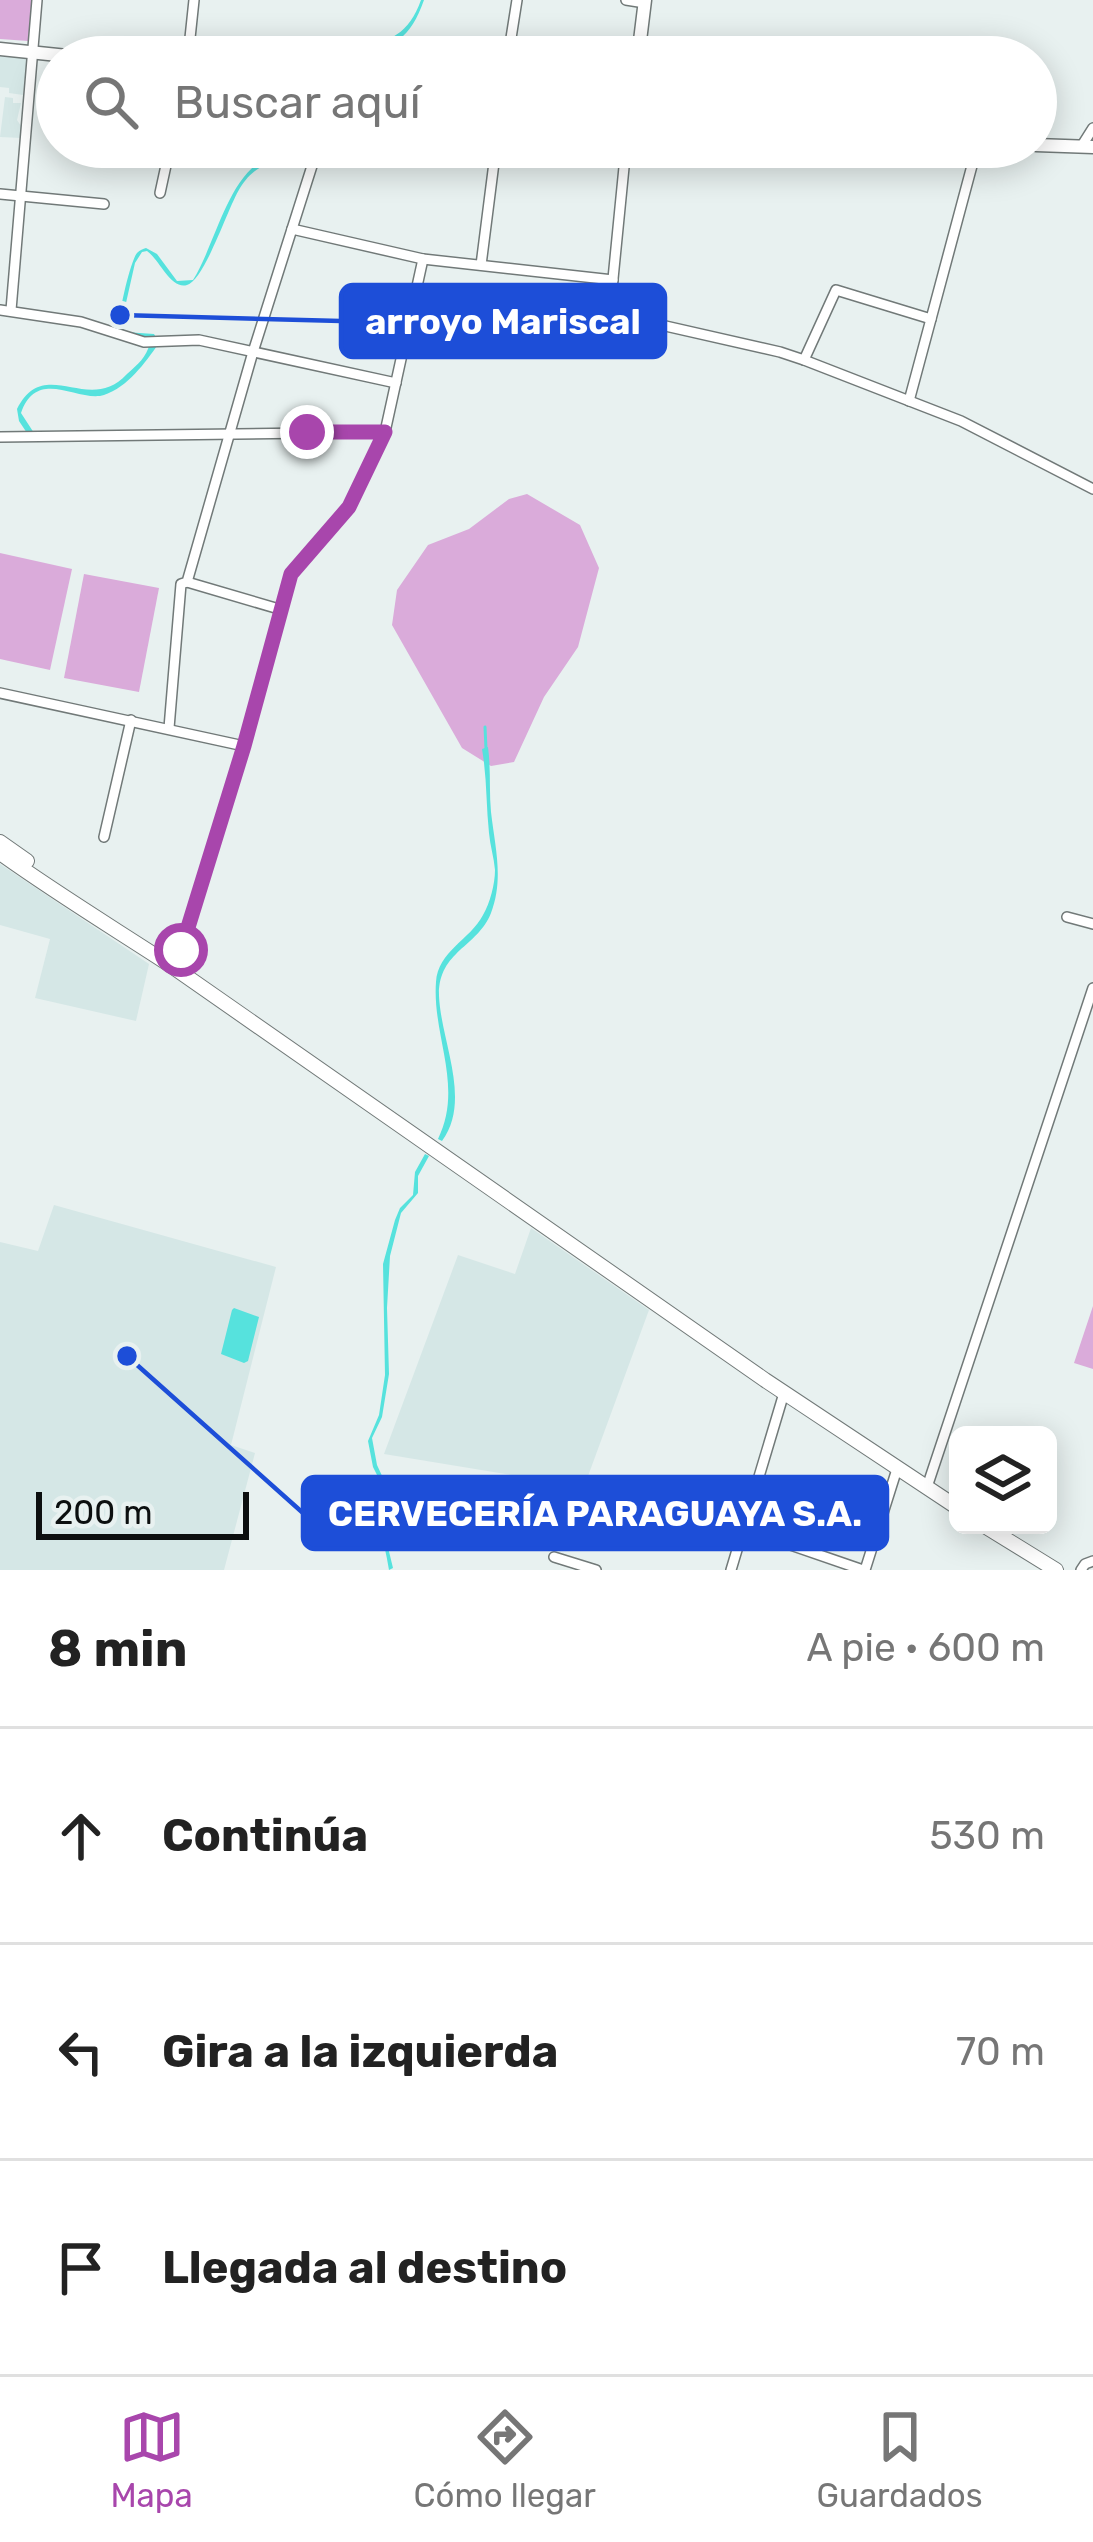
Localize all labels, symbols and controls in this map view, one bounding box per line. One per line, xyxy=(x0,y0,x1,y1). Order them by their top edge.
search box xyxy=(36,36,1057,168)
icon: search xyxy=(78,69,144,135)
text: Buscar aquí xyxy=(174,76,421,129)
callout: arroyo Mariscal xyxy=(341,285,665,357)
text: arroyo Mariscal xyxy=(365,300,641,343)
route end xyxy=(280,405,334,459)
route start xyxy=(154,923,208,977)
map controls xyxy=(949,1426,1057,1534)
button: layers xyxy=(949,1426,1057,1534)
callout: CERVECERÍA PARAGUAYA S.A. xyxy=(303,1477,887,1549)
scale bar xyxy=(36,1486,249,1539)
text: CERVECERÍA PARAGUAYA S.A. xyxy=(328,1492,862,1535)
text: 200 m xyxy=(54,1493,153,1532)
text: 8 min xyxy=(48,1618,188,1679)
text: A pie · 600 m xyxy=(807,1625,1045,1671)
icon: ahead xyxy=(48,1803,114,1869)
text: Continúa xyxy=(162,1809,368,1862)
text: 530 m xyxy=(929,1813,1045,1859)
icon: left xyxy=(48,2019,114,2085)
text: Gira a la izquierda xyxy=(162,2025,558,2078)
text: 70 m xyxy=(956,2029,1045,2075)
icon: arrive xyxy=(48,2235,114,2301)
text: Llegada al destino xyxy=(162,2241,567,2294)
tab: Mapa xyxy=(110,2404,193,2515)
tab: Cómo llegar xyxy=(414,2404,596,2515)
tab: Guardados xyxy=(817,2404,983,2515)

